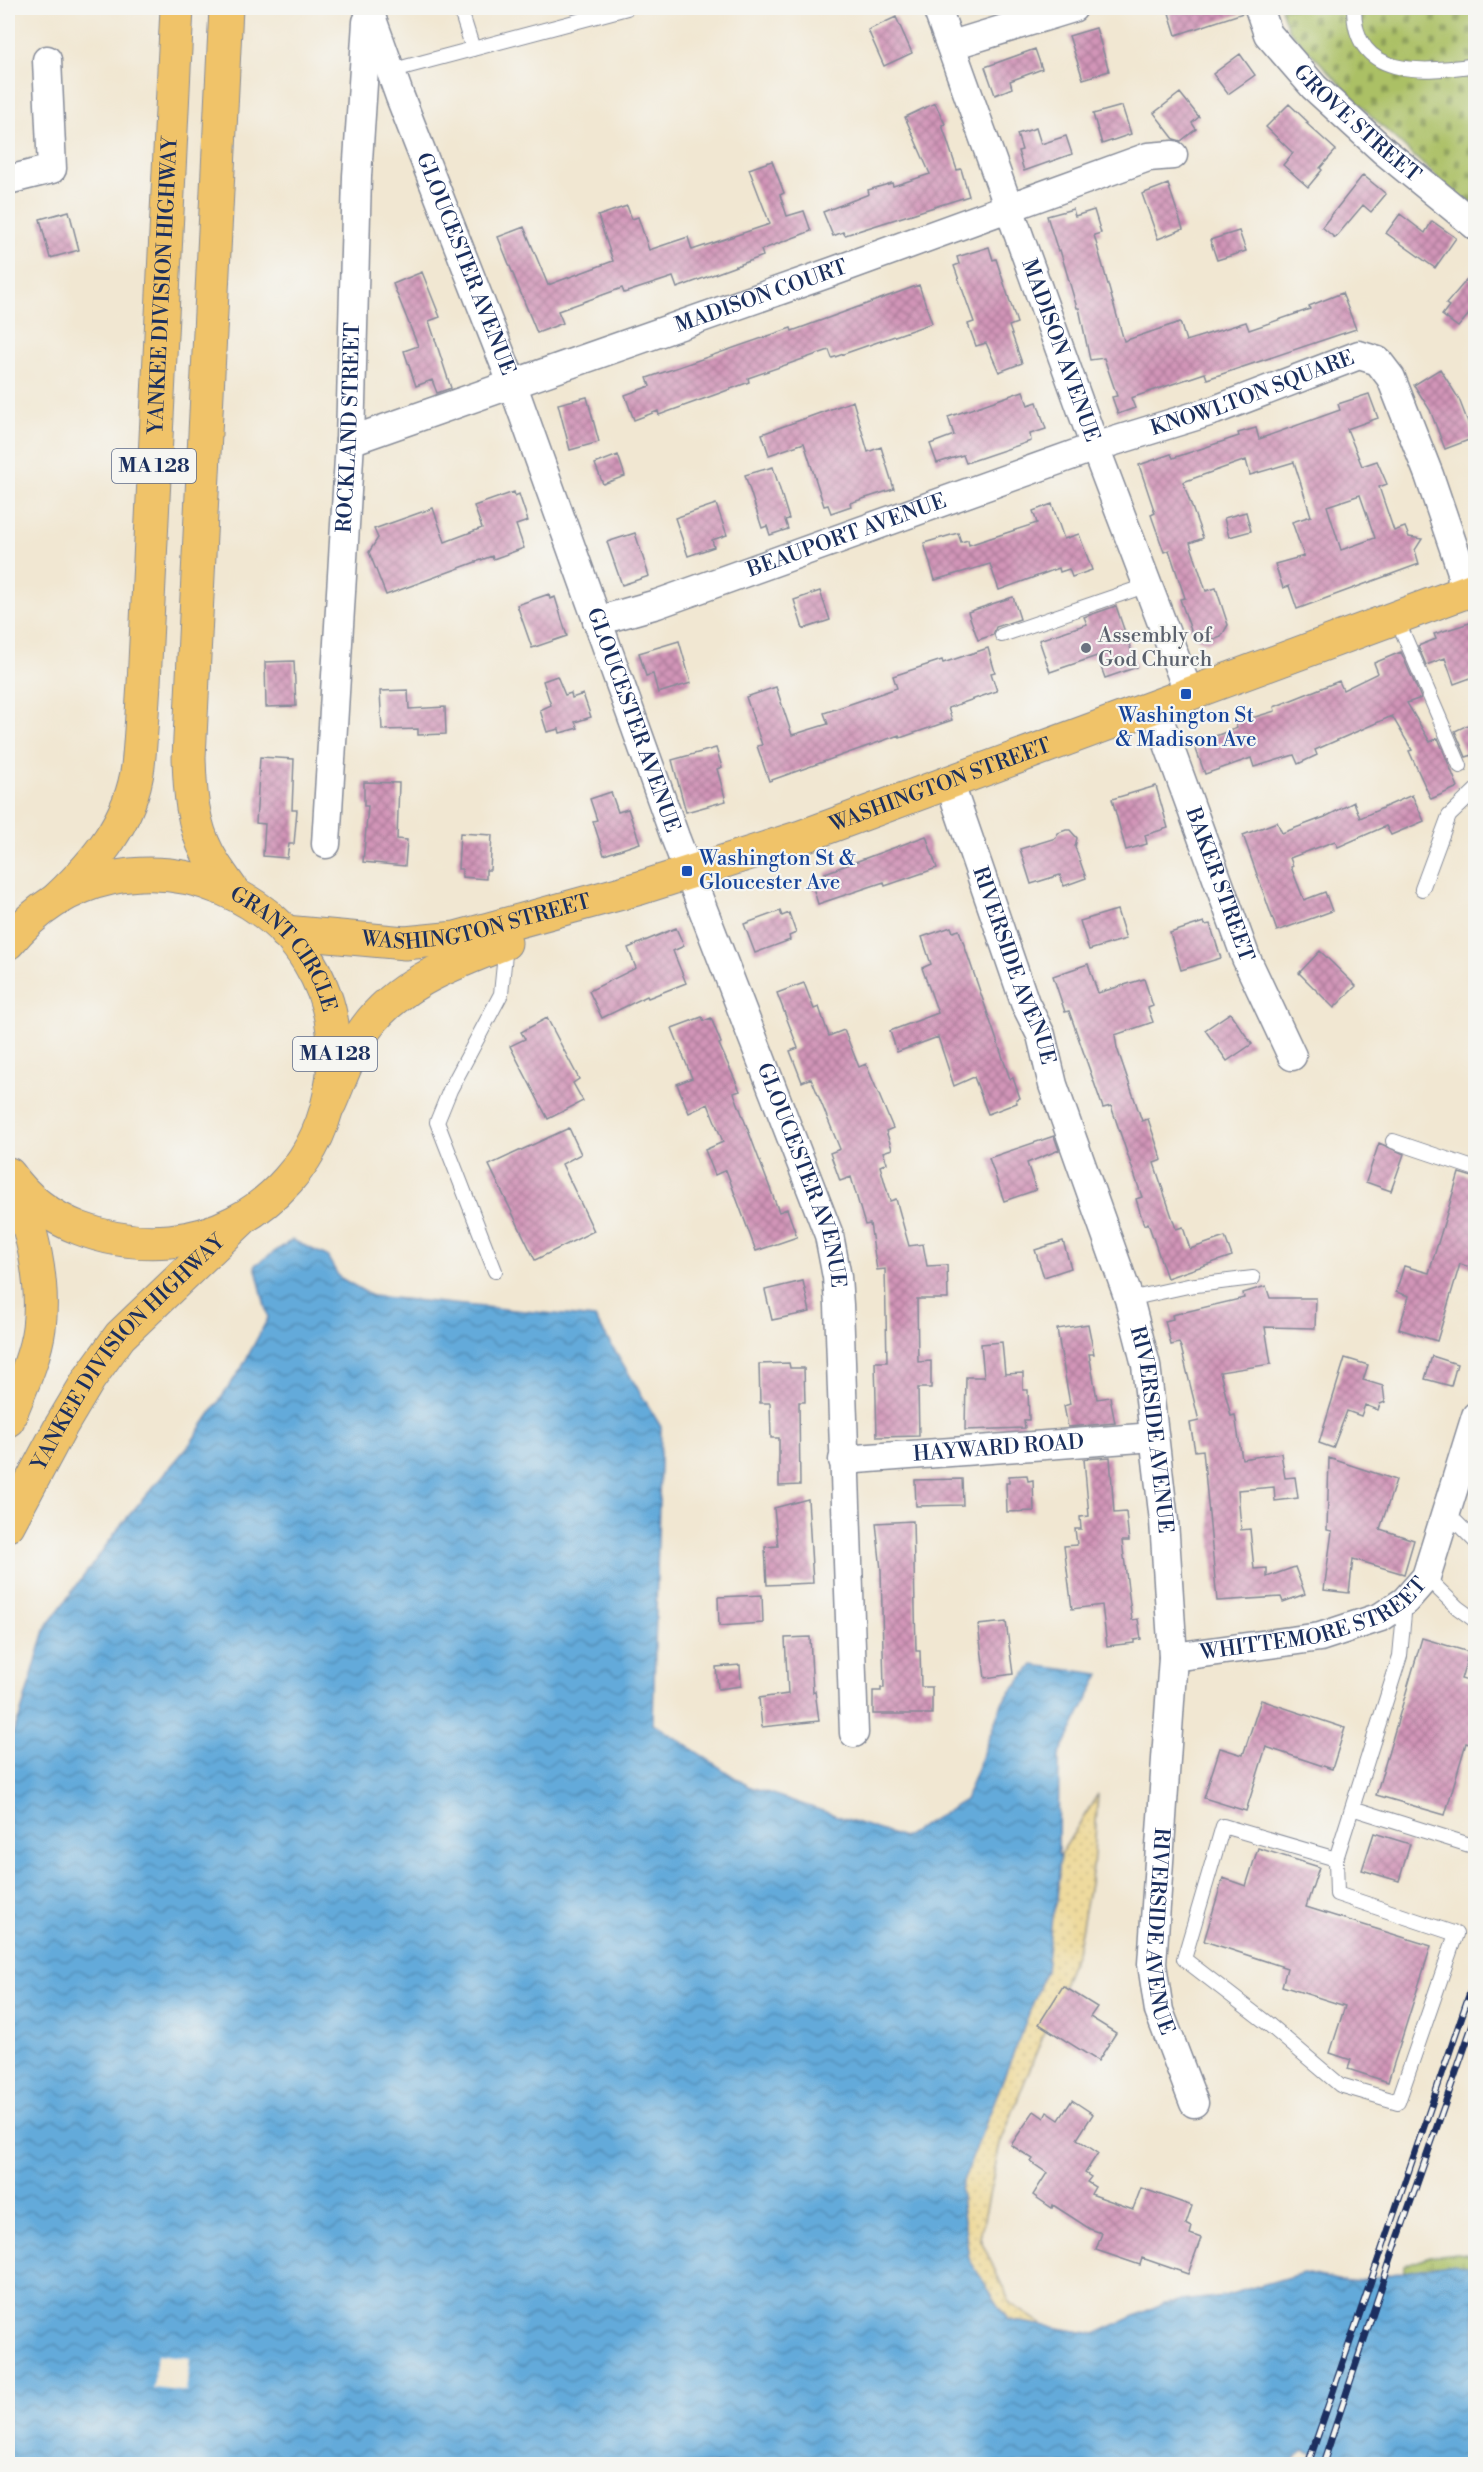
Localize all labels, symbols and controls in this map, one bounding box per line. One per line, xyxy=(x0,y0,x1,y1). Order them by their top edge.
street label: GROVE STREET xyxy=(1288,59,1426,188)
street label: YANKEE DIVISION HIGHWAY xyxy=(143,135,184,435)
street label: GLOUCESTER AVENUE xyxy=(410,149,521,379)
street label: MADISON COURT xyxy=(672,254,851,339)
street label: MADISON AVENUE xyxy=(1015,255,1105,446)
street label: ROCKLAND STREET xyxy=(332,322,366,534)
street label: KNOWLTON SQUARE xyxy=(1148,345,1358,442)
road number: MA 128 xyxy=(112,449,196,483)
street label: BEAUPORT AVENUE xyxy=(743,488,950,584)
street label: GLOUCESTER AVENUE xyxy=(581,604,685,836)
place label: Assembly of God Church xyxy=(1097,623,1213,673)
marker: Assembly of God Church xyxy=(1079,641,1093,655)
marker: Washington St & Madison Ave xyxy=(1179,687,1193,701)
place label: Washington St & Madison Ave xyxy=(1115,703,1257,753)
street label: WASHINGTON STREET xyxy=(825,733,1055,839)
street label: BAKER STREET xyxy=(1179,803,1259,965)
place label: Washington St & Gloucester Ave xyxy=(698,846,856,896)
street label: RIVERSIDE AVENUE xyxy=(966,863,1061,1067)
marker: Washington St & Gloucester Ave xyxy=(680,864,694,878)
street label: GRANT CIRCLE xyxy=(225,881,342,1015)
street label: WASHINGTON STREET xyxy=(359,889,594,956)
road number: MA 128 xyxy=(293,1037,377,1071)
street label: GLOUCESTER AVENUE xyxy=(751,1059,851,1289)
street label: YANKEE DIVISION HIGHWAY xyxy=(26,1228,231,1476)
street label: RIVERSIDE AVENUE xyxy=(1124,1323,1178,1534)
street label: HAYWARD ROAD xyxy=(912,1429,1085,1468)
street label: WHITTEMORE STREET xyxy=(1197,1572,1433,1666)
street label: RIVERSIDE AVENUE xyxy=(1139,1827,1180,2039)

